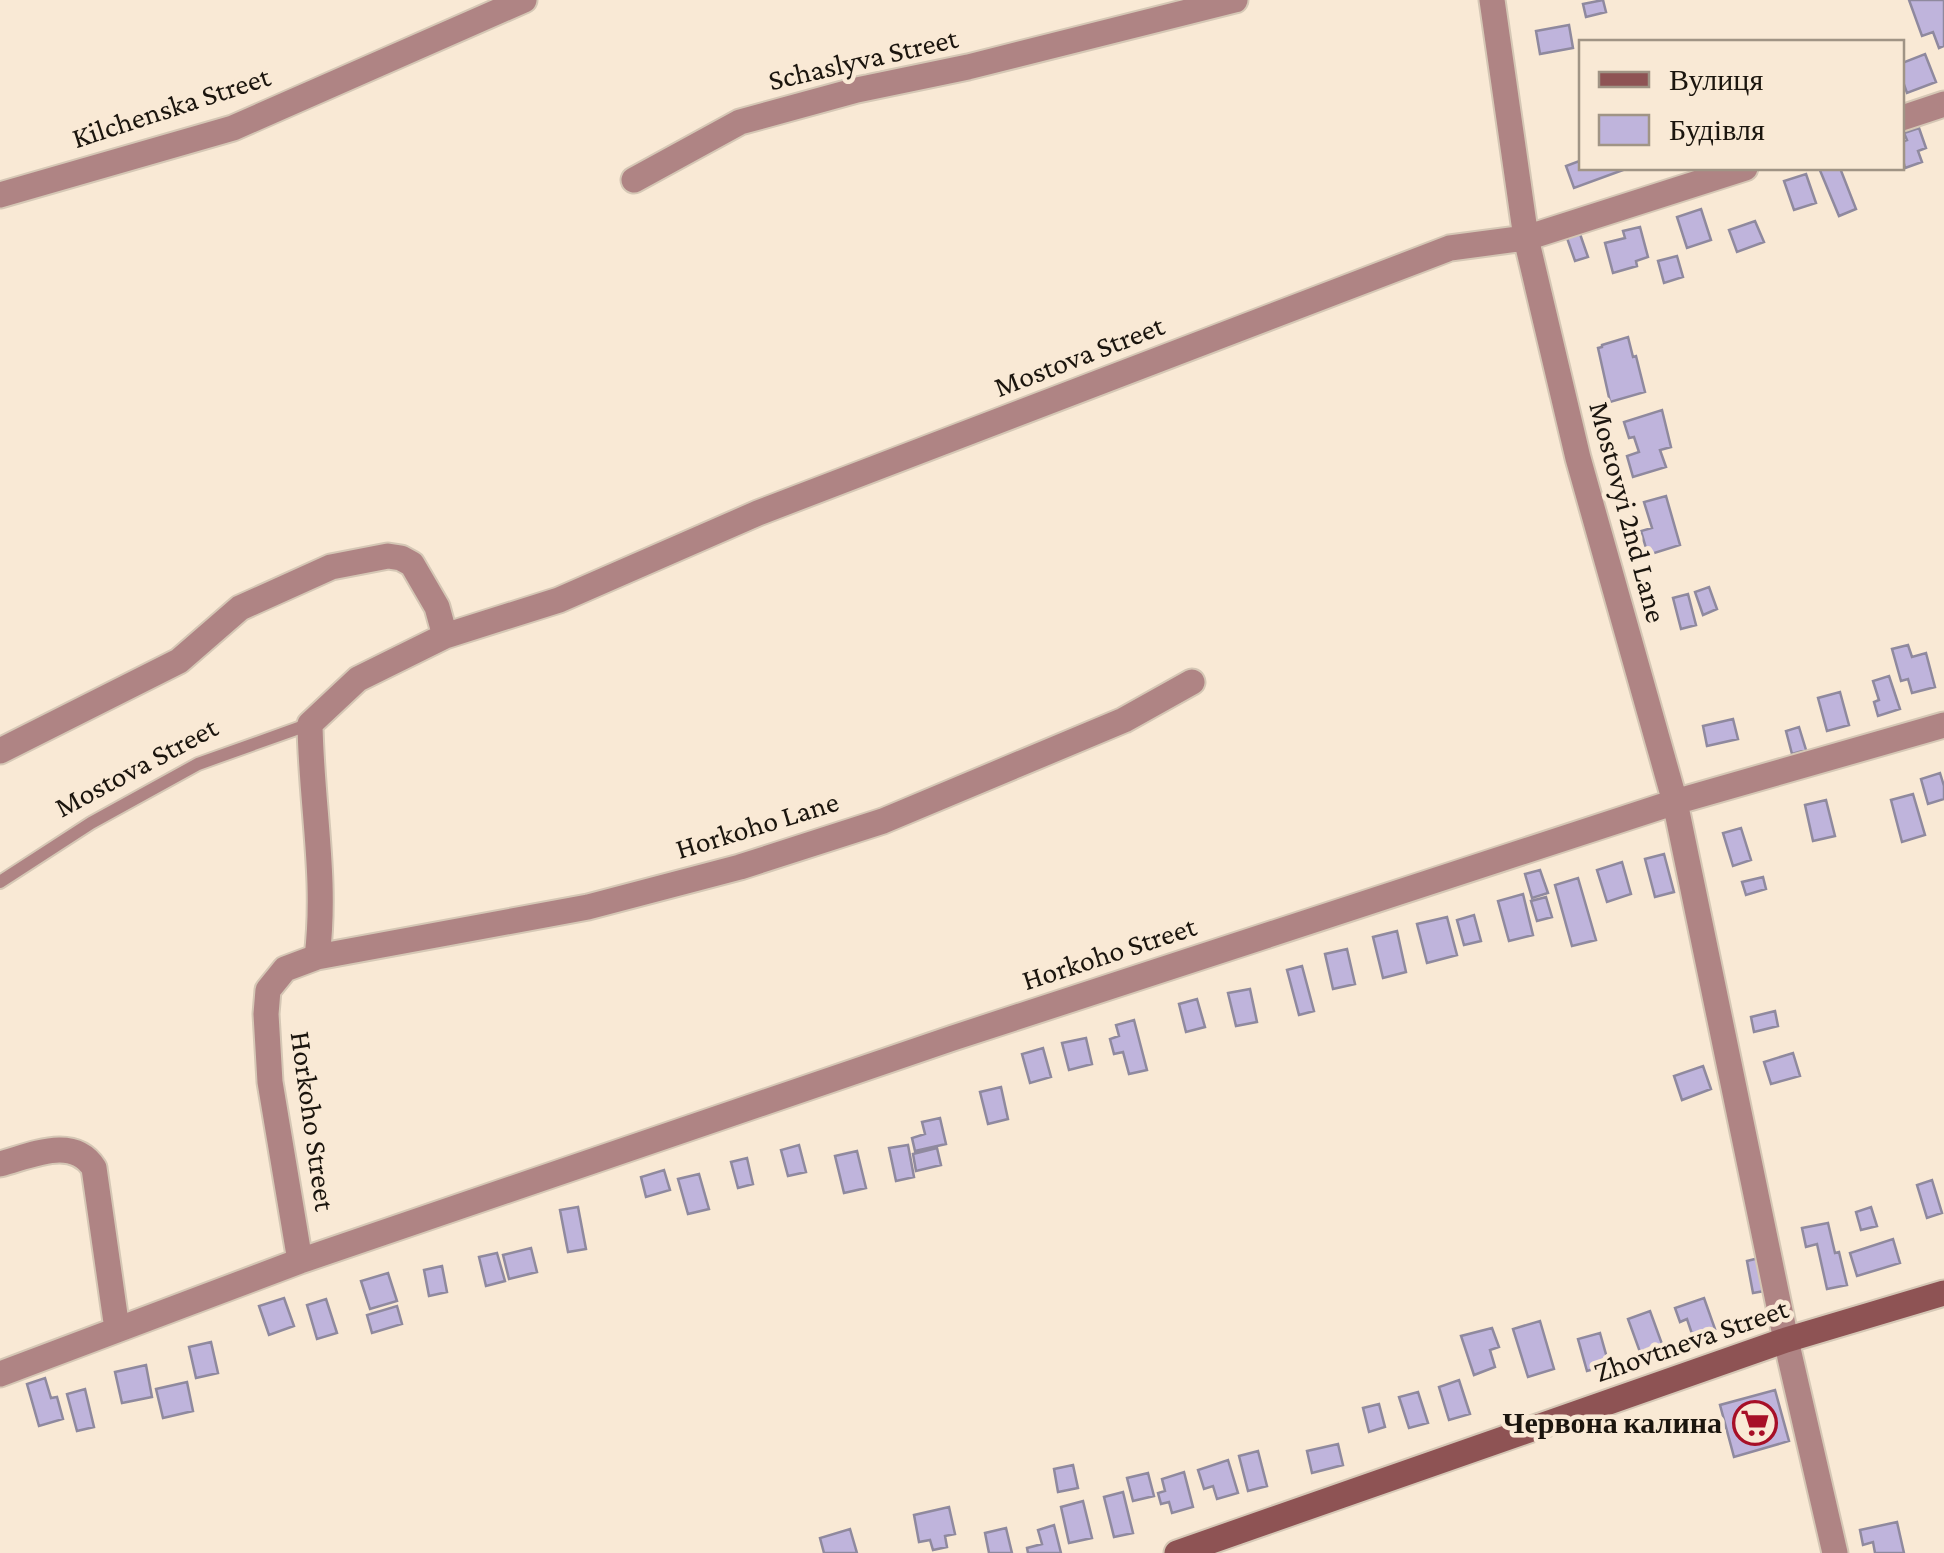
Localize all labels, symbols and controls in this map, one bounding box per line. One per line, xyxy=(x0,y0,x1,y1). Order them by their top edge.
street label: Schaslyva Street xyxy=(765,20,962,97)
legend xyxy=(1579,40,1904,170)
street label: Kilchenska Street xyxy=(68,59,275,154)
text: Вулиця xyxy=(1669,63,1763,96)
text: Будівля xyxy=(1669,113,1765,146)
street label: Mostova Street xyxy=(989,308,1170,403)
street label: Mostovyi 2nd Lane xyxy=(1582,398,1674,626)
street label: Mostova Street xyxy=(49,709,224,823)
street label: Horkoho Lane xyxy=(671,784,842,865)
street label: Horkoho Street xyxy=(1018,909,1201,996)
street label: Horkoho Street xyxy=(285,1029,343,1214)
street label: Zhovtneva Street xyxy=(1589,1291,1793,1388)
supermarket icon: Червона калина xyxy=(1732,1400,1778,1446)
place label: Червона калина xyxy=(1502,1406,1722,1439)

